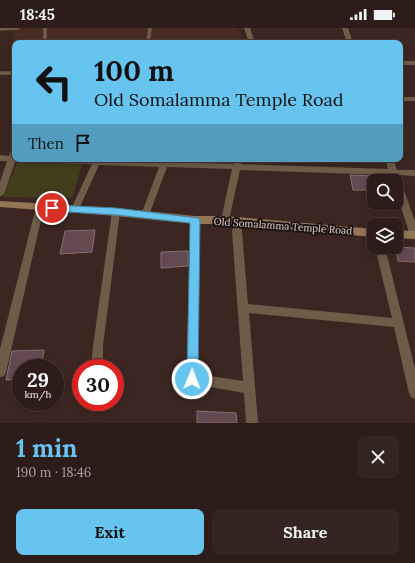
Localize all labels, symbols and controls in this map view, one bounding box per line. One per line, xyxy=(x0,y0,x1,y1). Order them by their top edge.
text: 18:45 xyxy=(20,5,55,24)
text: 100 m xyxy=(94,53,174,89)
icon: left xyxy=(28,56,80,108)
text: Old Somalamma Temple Road xyxy=(94,88,344,111)
icon: arrive xyxy=(72,132,94,154)
text: Then xyxy=(28,134,64,153)
map controls xyxy=(367,174,403,254)
button: search xyxy=(367,174,403,210)
pin xyxy=(35,191,69,225)
icon: arrive xyxy=(41,197,63,219)
street label: Old Somalamma Temple Road xyxy=(213,215,353,237)
button: layers xyxy=(367,218,403,254)
position arrow xyxy=(171,358,213,400)
speed limit sign: 30 xyxy=(72,359,124,411)
text: 29 xyxy=(27,367,49,392)
text: km/h xyxy=(24,388,52,401)
text: 1 min xyxy=(16,433,77,464)
button: close xyxy=(357,436,399,478)
text: 190 m · 18:46 xyxy=(16,464,91,481)
button: Exit xyxy=(16,509,204,555)
button: Share xyxy=(212,509,399,555)

